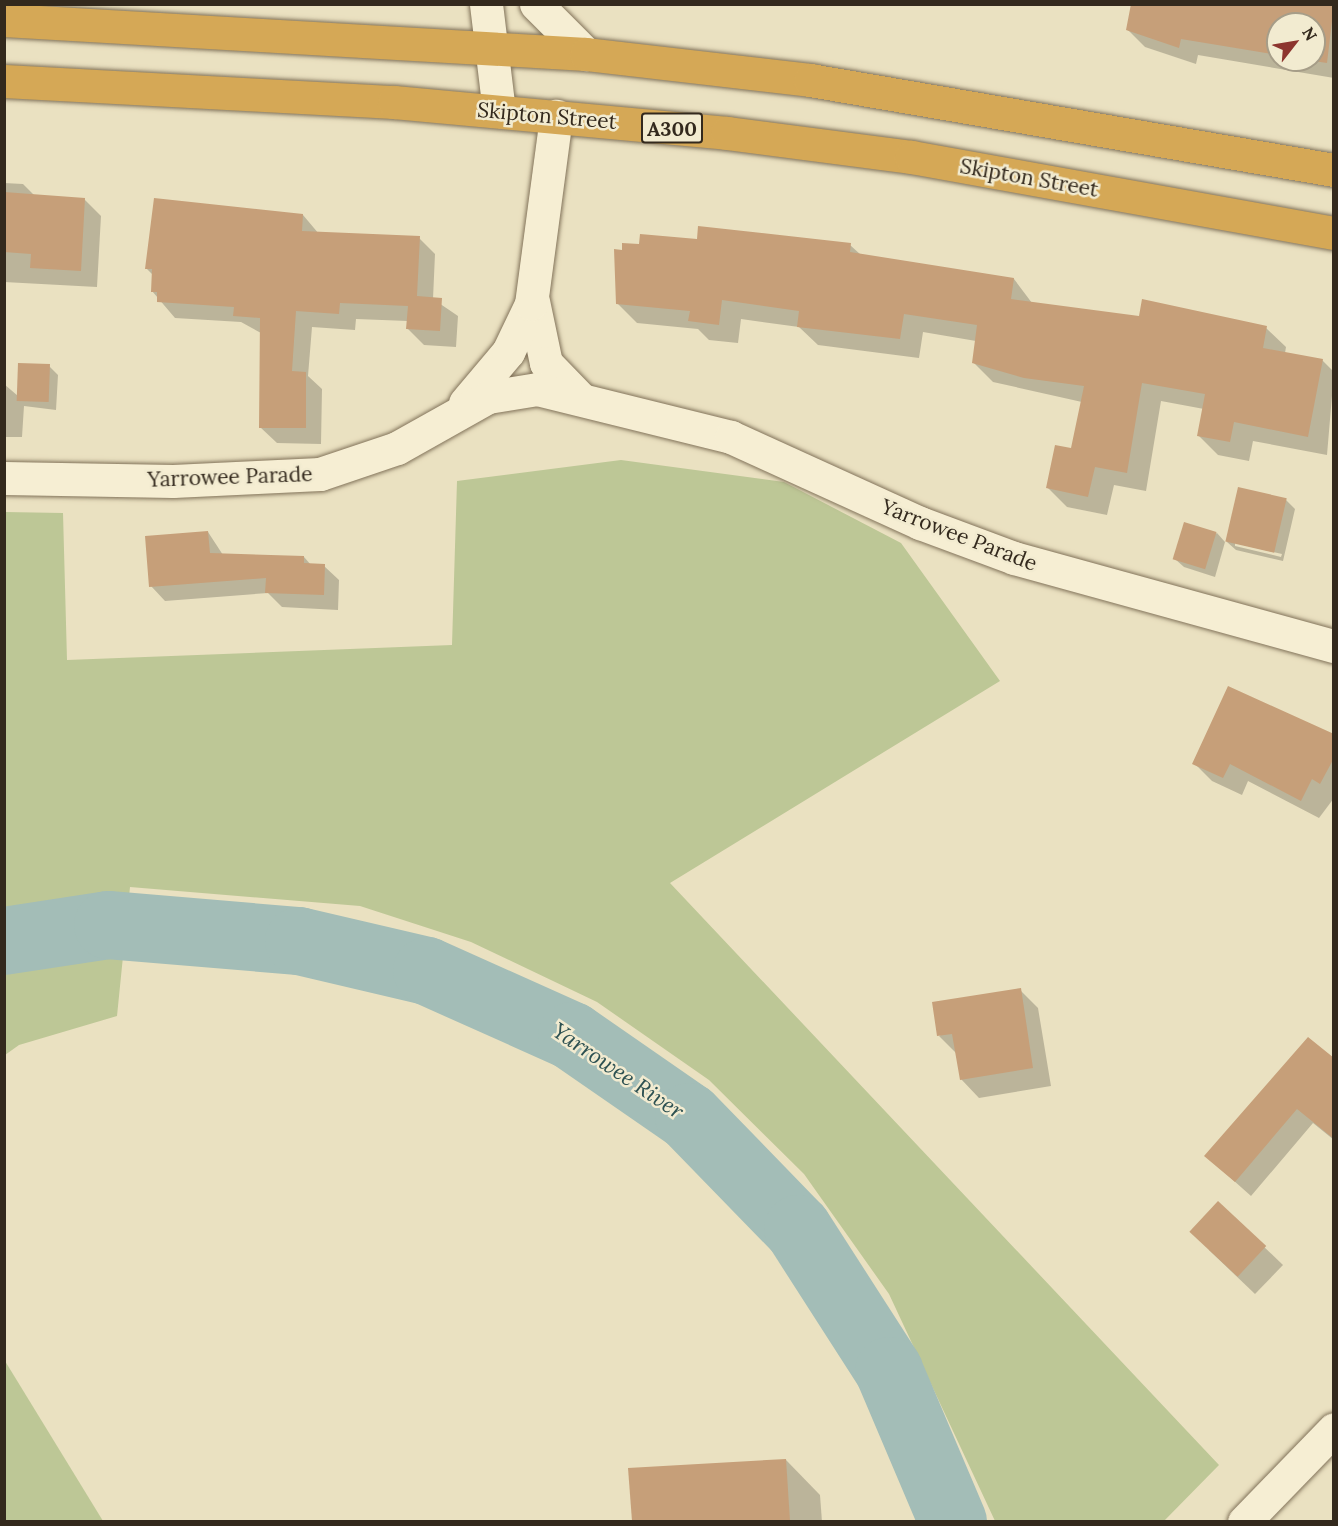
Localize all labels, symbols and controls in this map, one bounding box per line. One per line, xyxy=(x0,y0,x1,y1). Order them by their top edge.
north arrow xyxy=(1266,12,1326,72)
text: N xyxy=(1298,23,1321,44)
street label: Skipton Street xyxy=(476,97,618,135)
road number: A300 xyxy=(640,111,704,145)
street label: Skipton Street xyxy=(958,153,1100,203)
street label: Yarrowee Parade xyxy=(147,462,313,492)
street label: Yarrowee Parade xyxy=(877,494,1041,576)
water label: Yarrowee River xyxy=(547,1017,689,1125)

